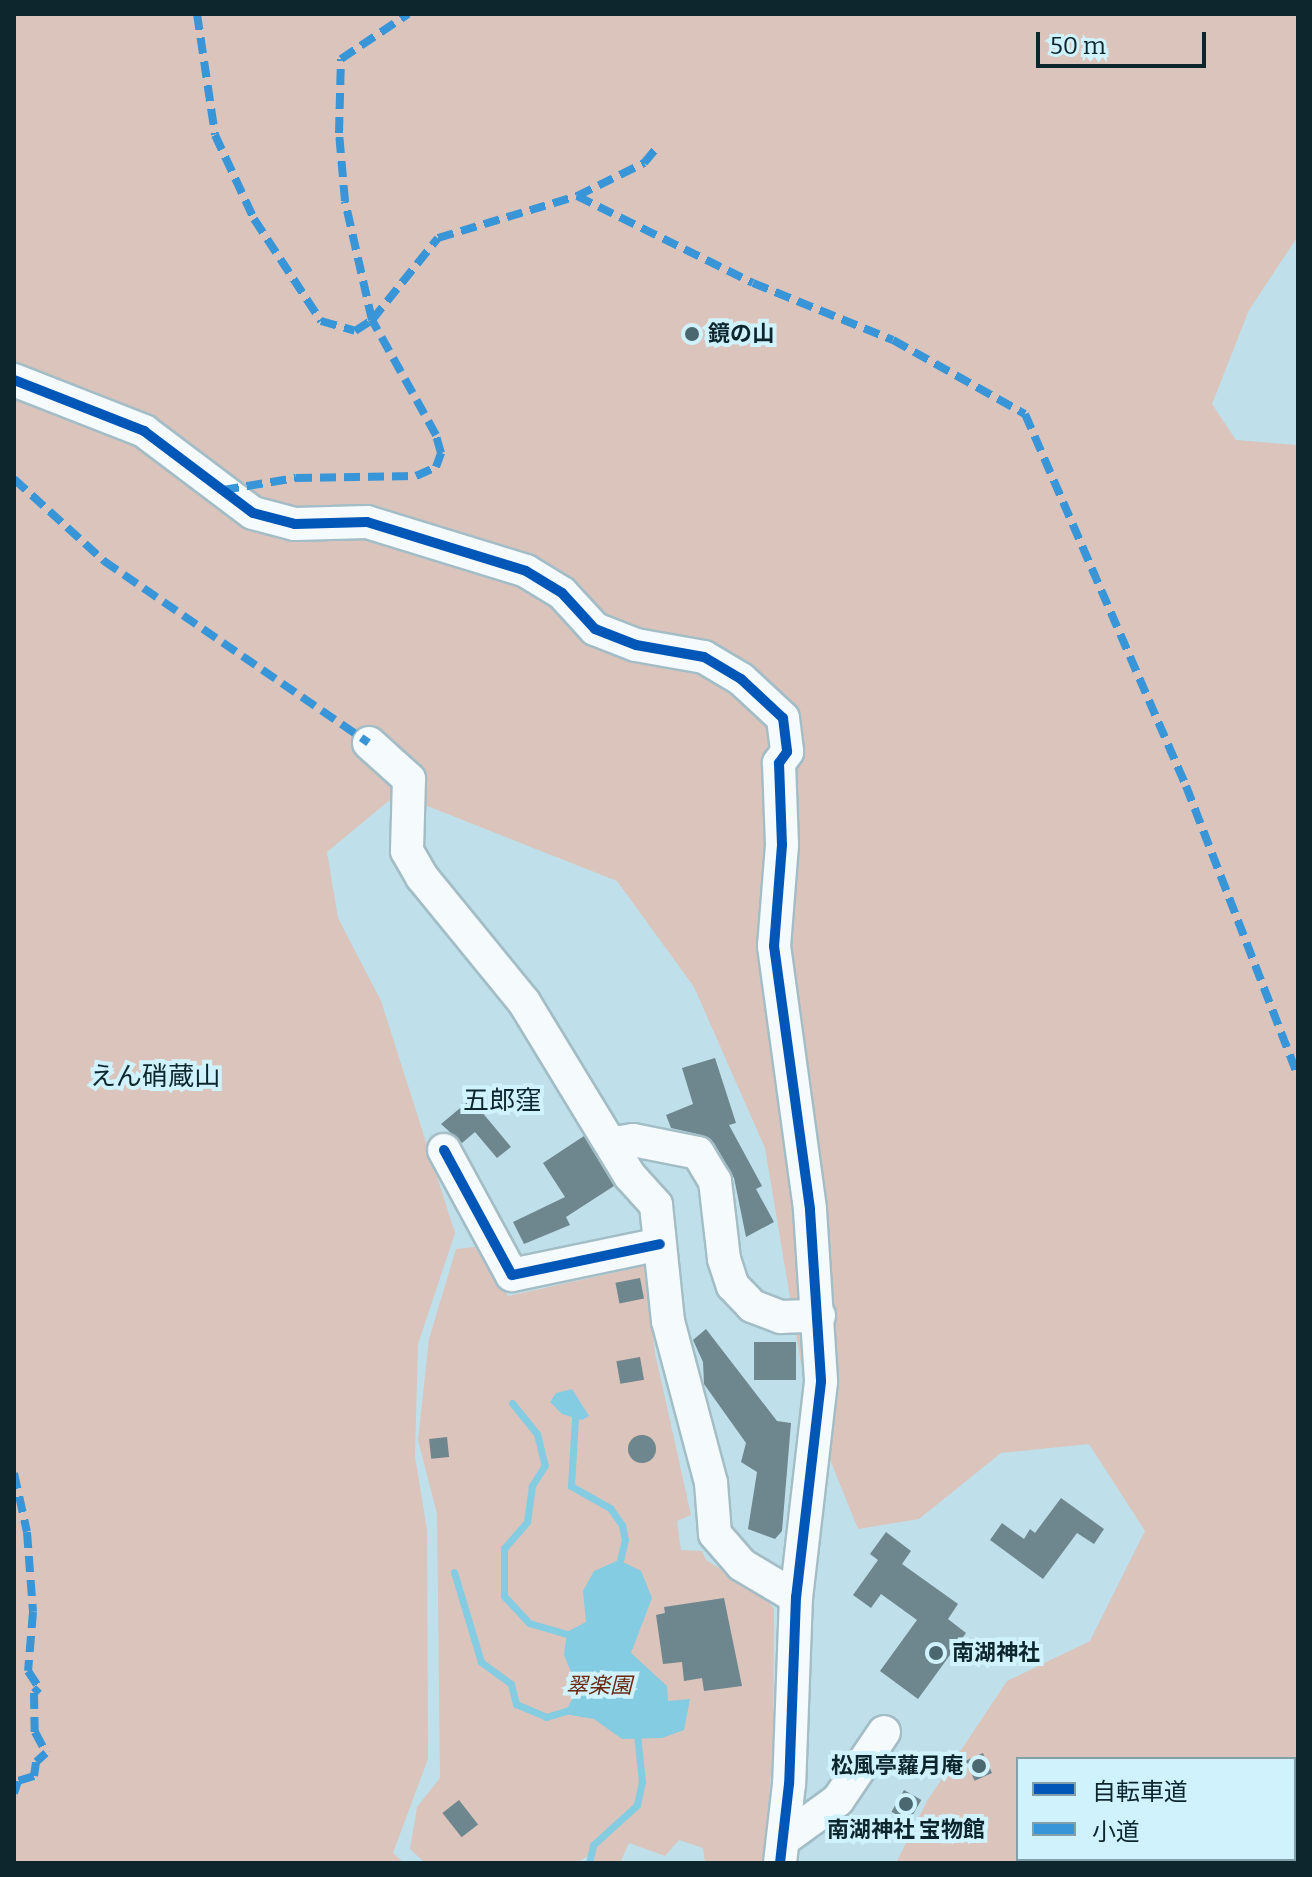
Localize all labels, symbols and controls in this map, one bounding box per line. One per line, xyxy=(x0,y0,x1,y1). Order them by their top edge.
scale bar xyxy=(1040,16,1210,66)
text: 50 m xyxy=(1050,32,1106,60)
place label: 鏡の山 xyxy=(708,321,774,347)
marker: 鏡の山 xyxy=(683,325,701,343)
district label: えん硝蔵山 xyxy=(90,1061,220,1093)
district label: 五郎窪 xyxy=(463,1085,541,1117)
place label: 南湖神社 xyxy=(952,1640,1040,1666)
marker: 南湖神社 xyxy=(927,1644,945,1662)
park label: 翠楽園 xyxy=(566,1673,632,1699)
place label: 松風亭蘿月庵 xyxy=(831,1753,963,1779)
marker: 松風亭蘿月庵 xyxy=(970,1757,988,1775)
legend xyxy=(1016,1757,1296,1861)
text: 自転車道 xyxy=(1092,1778,1188,1806)
marker: 南湖神社 宝物館 xyxy=(897,1795,915,1813)
place label: 南湖神社 宝物館 xyxy=(827,1817,985,1843)
text: 小道 xyxy=(1092,1818,1140,1846)

